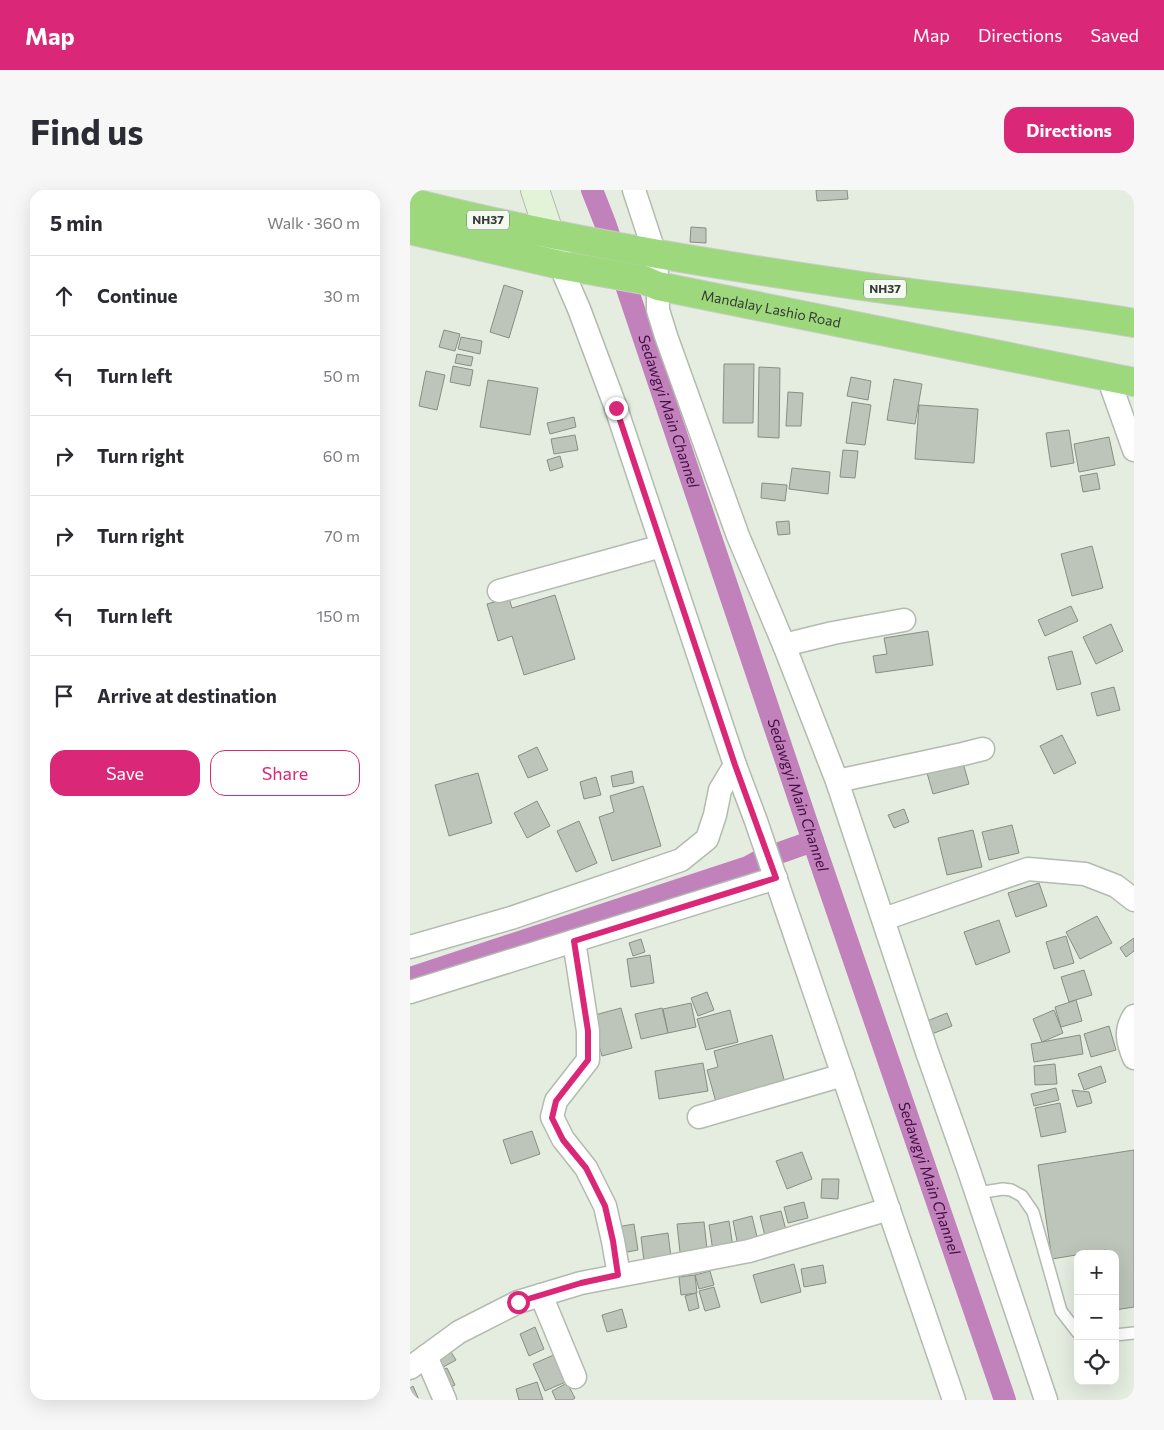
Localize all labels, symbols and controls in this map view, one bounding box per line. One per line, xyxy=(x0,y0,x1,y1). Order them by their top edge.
text: Map xyxy=(25,21,75,50)
text: Map xyxy=(913,24,950,46)
text: Directions xyxy=(978,24,1062,46)
text: Saved xyxy=(1090,24,1139,46)
button: Directions xyxy=(1004,107,1134,153)
text: Find us xyxy=(30,109,144,152)
text: 5 min xyxy=(50,210,103,235)
road number: NH37 xyxy=(467,210,509,230)
text: Walk · 360 m xyxy=(267,213,360,232)
road number: NH37 xyxy=(864,280,906,298)
icon: ahead xyxy=(50,282,78,310)
text: Continue xyxy=(97,284,177,307)
text: 30 m xyxy=(323,286,360,305)
street label: Mandalay Lashio Road xyxy=(700,286,842,331)
water label: Sedawgyi Main Channel xyxy=(635,332,704,491)
icon: left xyxy=(50,362,78,390)
text: Turn left xyxy=(97,364,172,387)
text: 50 m xyxy=(323,366,360,385)
route end xyxy=(605,397,628,420)
icon: right xyxy=(50,442,78,470)
text: Turn right xyxy=(97,444,184,467)
text: 60 m xyxy=(323,446,360,465)
icon: right xyxy=(50,522,78,550)
text: Turn right xyxy=(97,524,184,547)
text: 70 m xyxy=(324,526,360,545)
icon: left xyxy=(50,602,78,630)
text: Turn left xyxy=(97,604,172,627)
text: 150 m xyxy=(317,606,360,625)
icon: arrive xyxy=(50,682,78,710)
text: Arrive at destination xyxy=(97,684,277,707)
water label: Sedawgyi Main Channel xyxy=(764,716,833,875)
button: Save xyxy=(50,750,200,796)
button: Share xyxy=(210,750,360,796)
water label: Sedawgyi Main Channel xyxy=(895,1099,965,1258)
map controls xyxy=(1074,1250,1119,1385)
button: + xyxy=(1074,1250,1119,1295)
route start xyxy=(507,1291,530,1314)
button: − xyxy=(1074,1295,1119,1340)
button: locate xyxy=(1074,1340,1119,1385)

